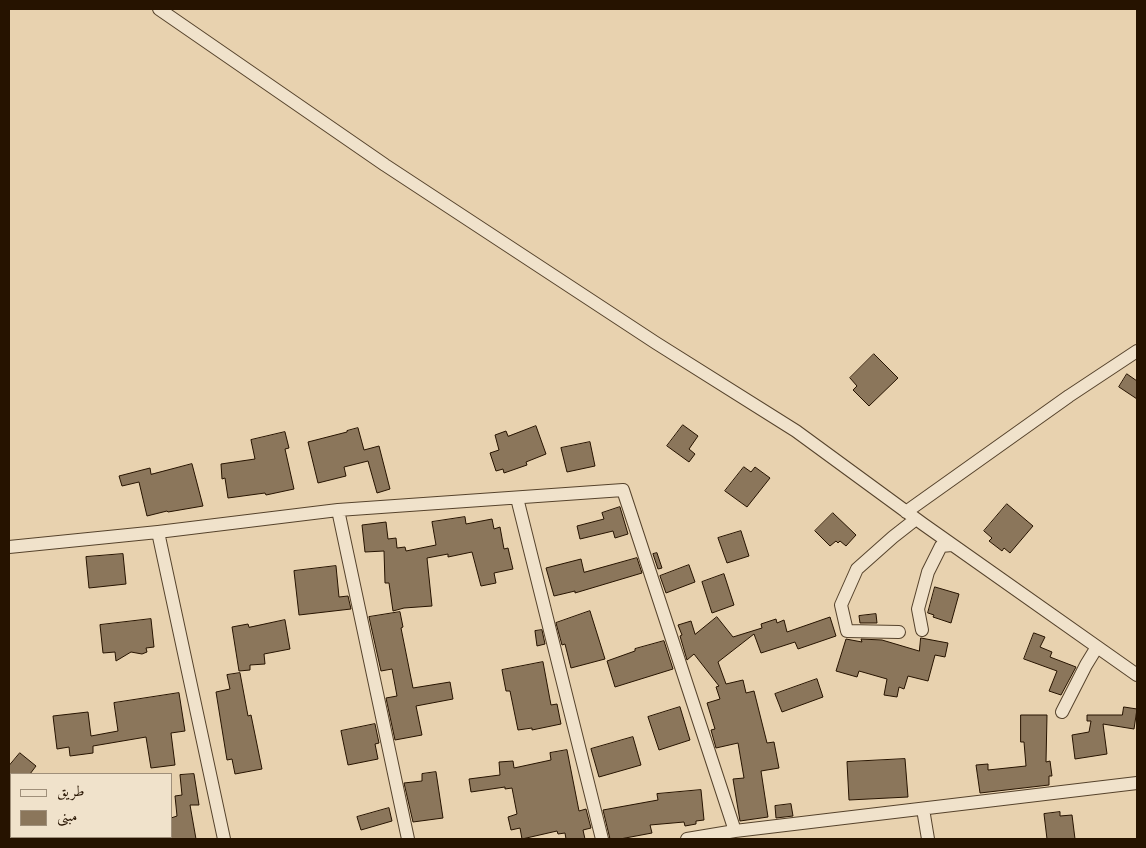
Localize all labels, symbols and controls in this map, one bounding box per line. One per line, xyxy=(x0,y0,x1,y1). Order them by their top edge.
legend xyxy=(10,773,172,838)
text: طريق xyxy=(57,782,84,803)
text: مبنى xyxy=(57,807,77,828)

